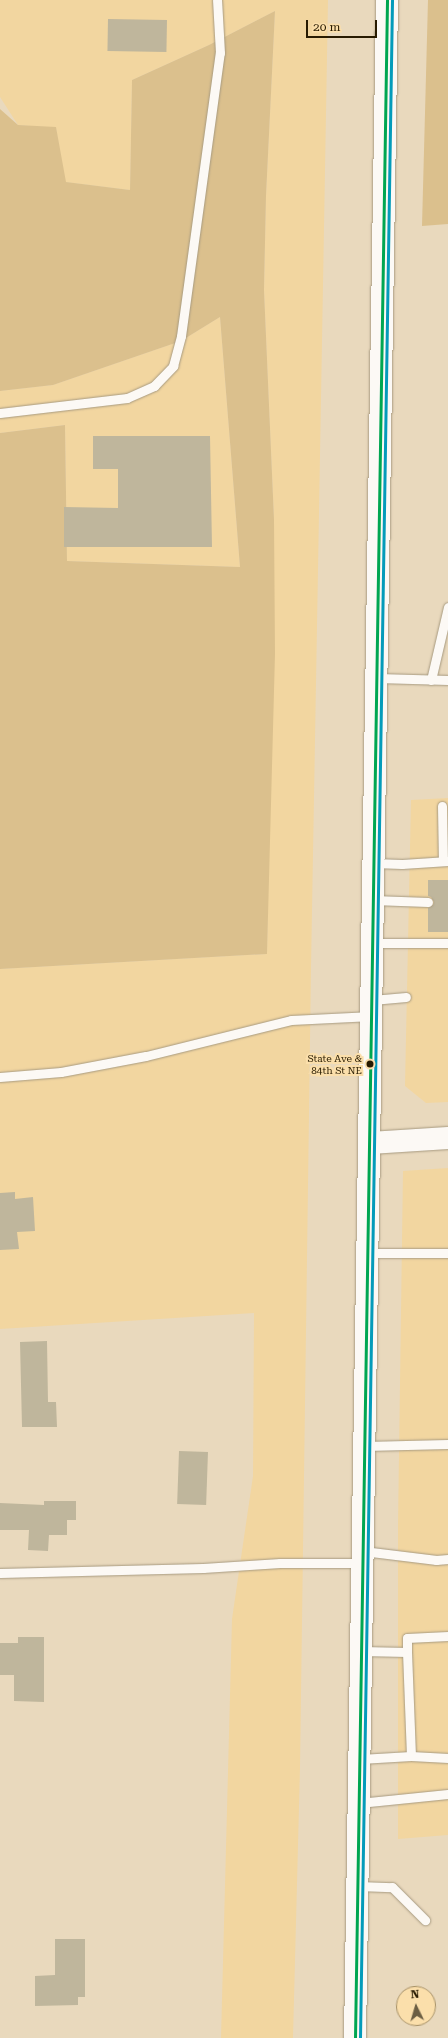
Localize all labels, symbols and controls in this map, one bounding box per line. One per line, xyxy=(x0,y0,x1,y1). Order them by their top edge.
scale bar xyxy=(308,12,379,38)
text: 20 m xyxy=(313,20,340,34)
place label: State Ave & 84th St NE xyxy=(307,1052,362,1076)
marker: State Ave & 84th St NE xyxy=(365,1059,375,1069)
north arrow xyxy=(396,1986,436,2026)
text: N xyxy=(410,1988,420,2001)

